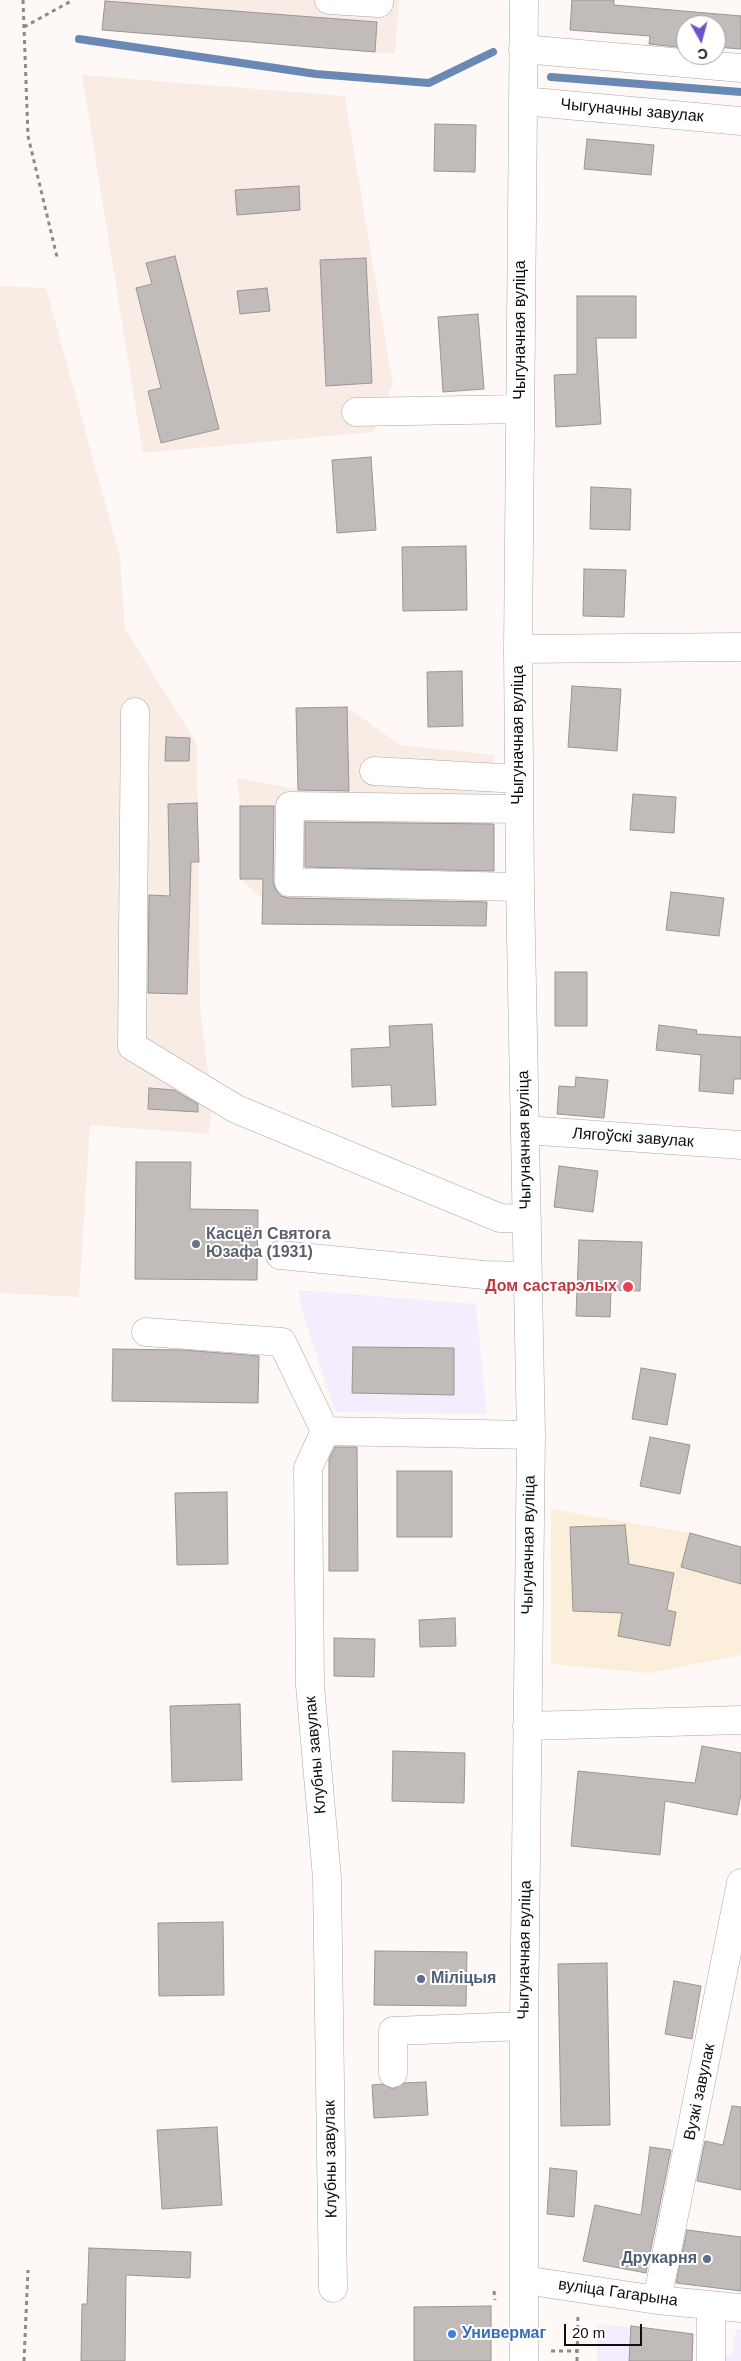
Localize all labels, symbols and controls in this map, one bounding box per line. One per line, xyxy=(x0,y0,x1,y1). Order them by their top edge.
north arrow xyxy=(676,15,726,65)
text: С xyxy=(697,45,709,62)
street label: Чыгуначны завулак xyxy=(560,95,704,127)
street label: Чыгуначная вуліца xyxy=(511,260,531,400)
street label: Чыгуначная вуліца xyxy=(509,665,529,805)
street label: Чыгуначная вуліца xyxy=(514,1070,536,1210)
street label: Лягоўскі завулак xyxy=(572,1124,694,1152)
place label: Касцёл Святога Юзафа (1931) xyxy=(206,1225,331,1263)
marker: Касцёл Святога Юзафа (1931) xyxy=(190,1238,202,1250)
place label: Дом састарэлых xyxy=(485,1277,617,1297)
marker: Дом састарэлых xyxy=(621,1280,635,1294)
street label: Чыгуначная вуліца xyxy=(518,1475,540,1615)
street label: Клубны завулак xyxy=(301,1695,331,1815)
street label: Чыгуначная вуліца xyxy=(514,1880,536,2020)
place label: Міліцыя xyxy=(431,1969,496,1989)
marker: Міліцыя xyxy=(415,1973,427,1985)
street label: Вузкі завулак xyxy=(680,2042,720,2142)
street label: Клубны завулак xyxy=(320,2100,342,2218)
place label: Друкарня xyxy=(621,2249,697,2269)
marker: Друкарня xyxy=(701,2253,713,2265)
street label: вуліца Гагарына xyxy=(557,2275,679,2311)
scale bar xyxy=(566,2314,644,2346)
place label: Универмаг xyxy=(462,2324,546,2344)
text: 20 m xyxy=(572,2324,605,2341)
marker: Универмаг xyxy=(446,2328,458,2340)

